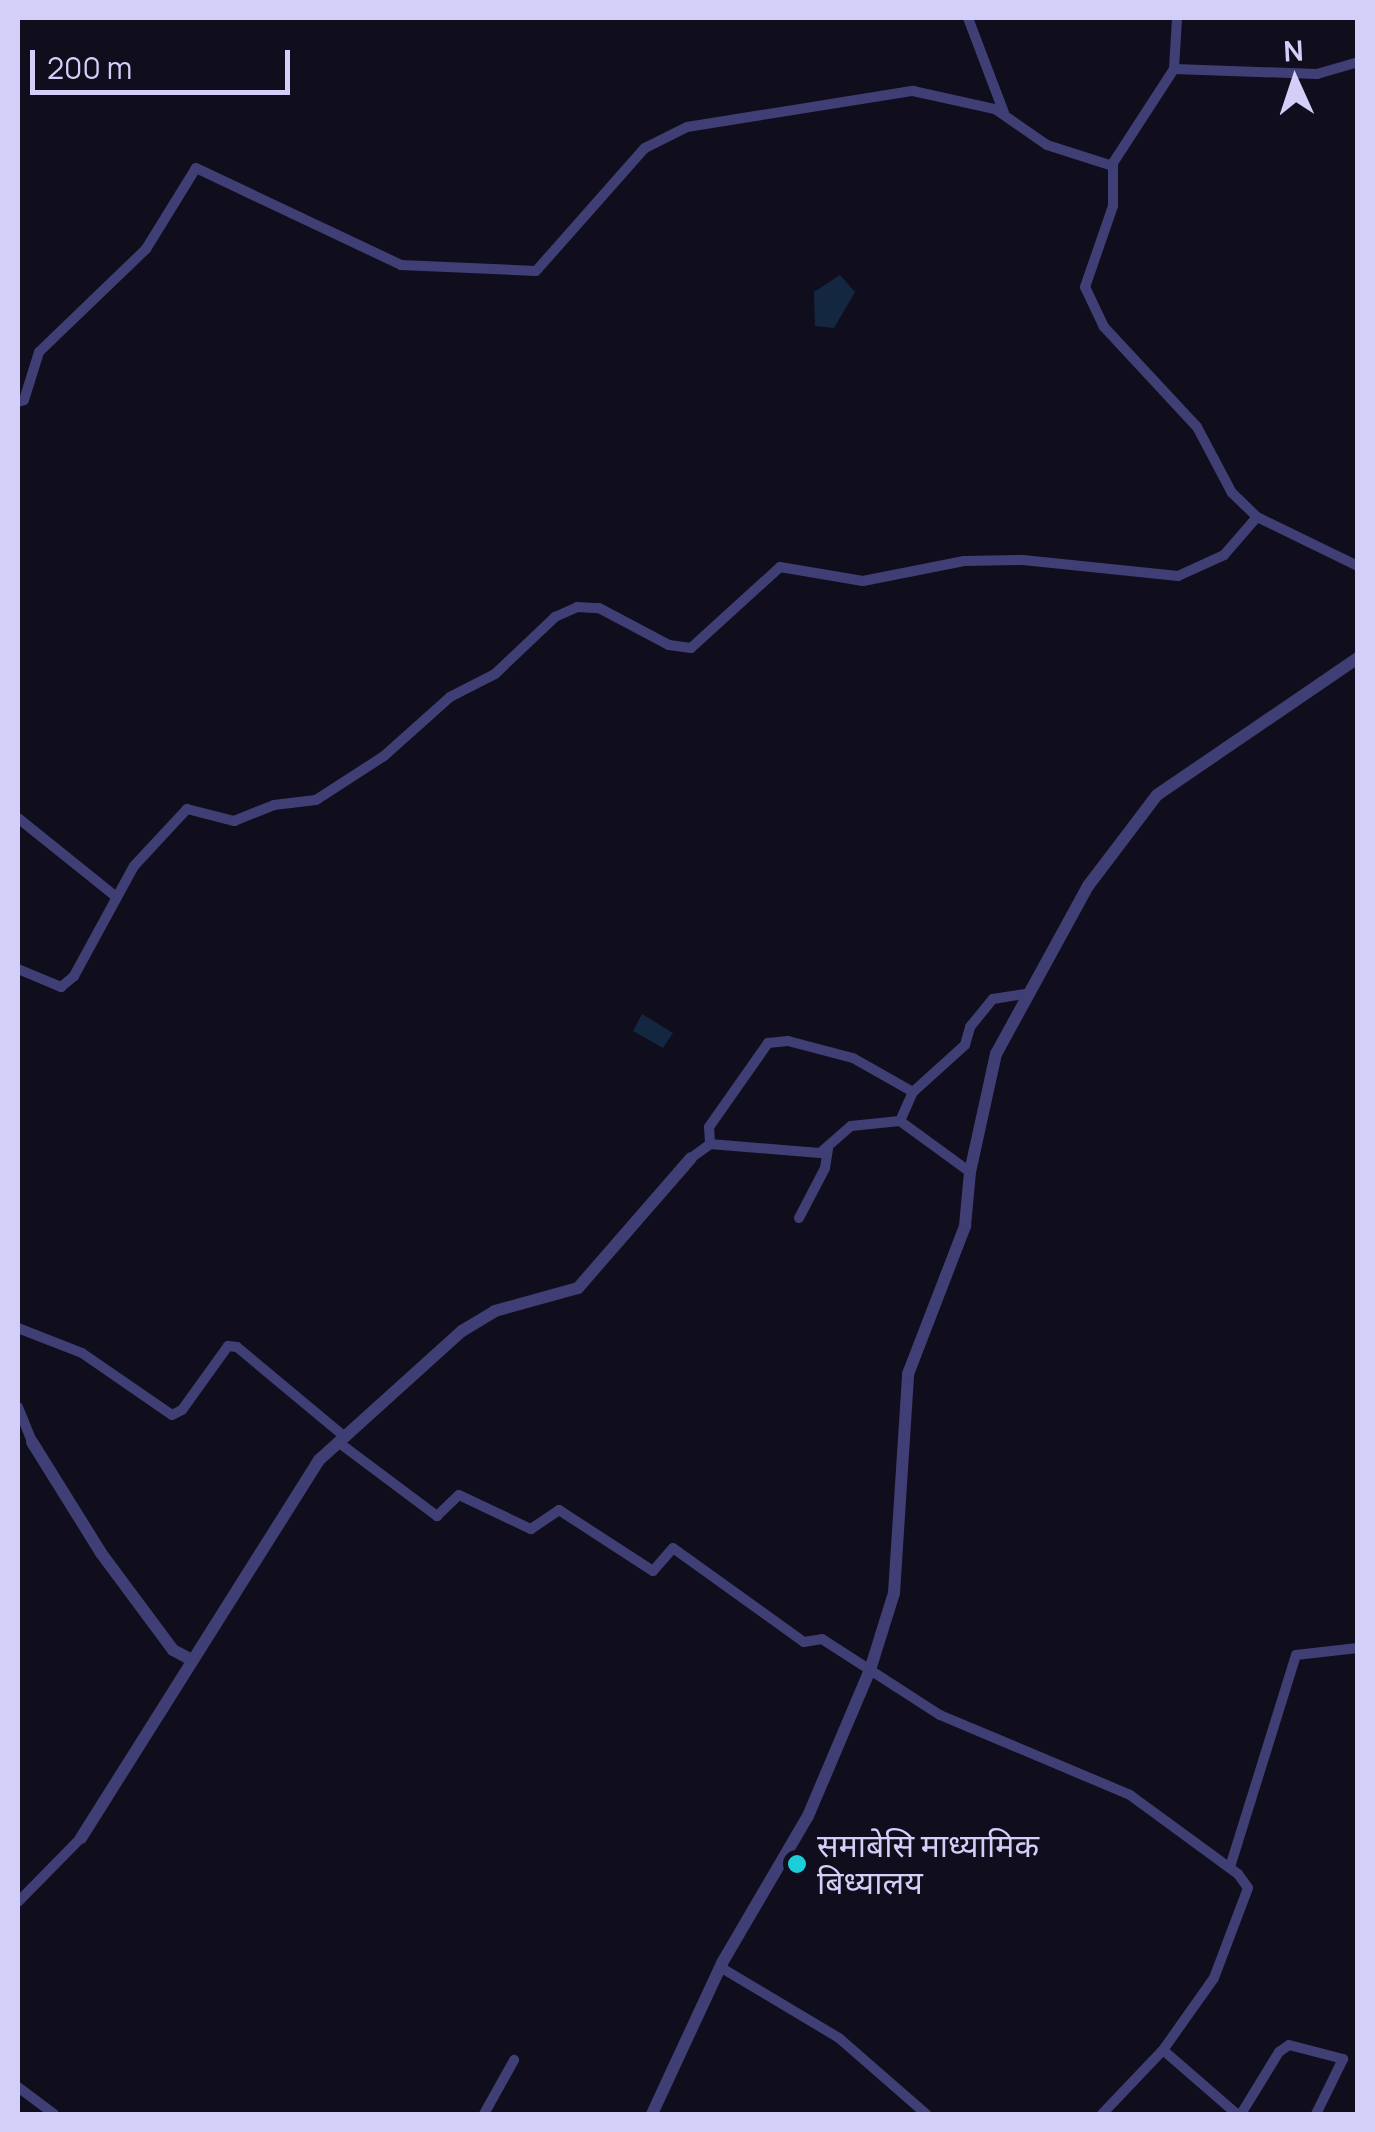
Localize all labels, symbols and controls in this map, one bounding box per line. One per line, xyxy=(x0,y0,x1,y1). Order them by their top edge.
scale bar xyxy=(35,30,295,92)
north arrow xyxy=(1245,30,1345,130)
text: N xyxy=(1282,31,1304,70)
text: 200 m xyxy=(47,47,132,88)
place label: समाबेसि माध्यामिक बिध्यालय xyxy=(817,1827,1039,1902)
marker: समाबेसि माध्यामिक बिध्यालय xyxy=(786,1853,808,1875)

